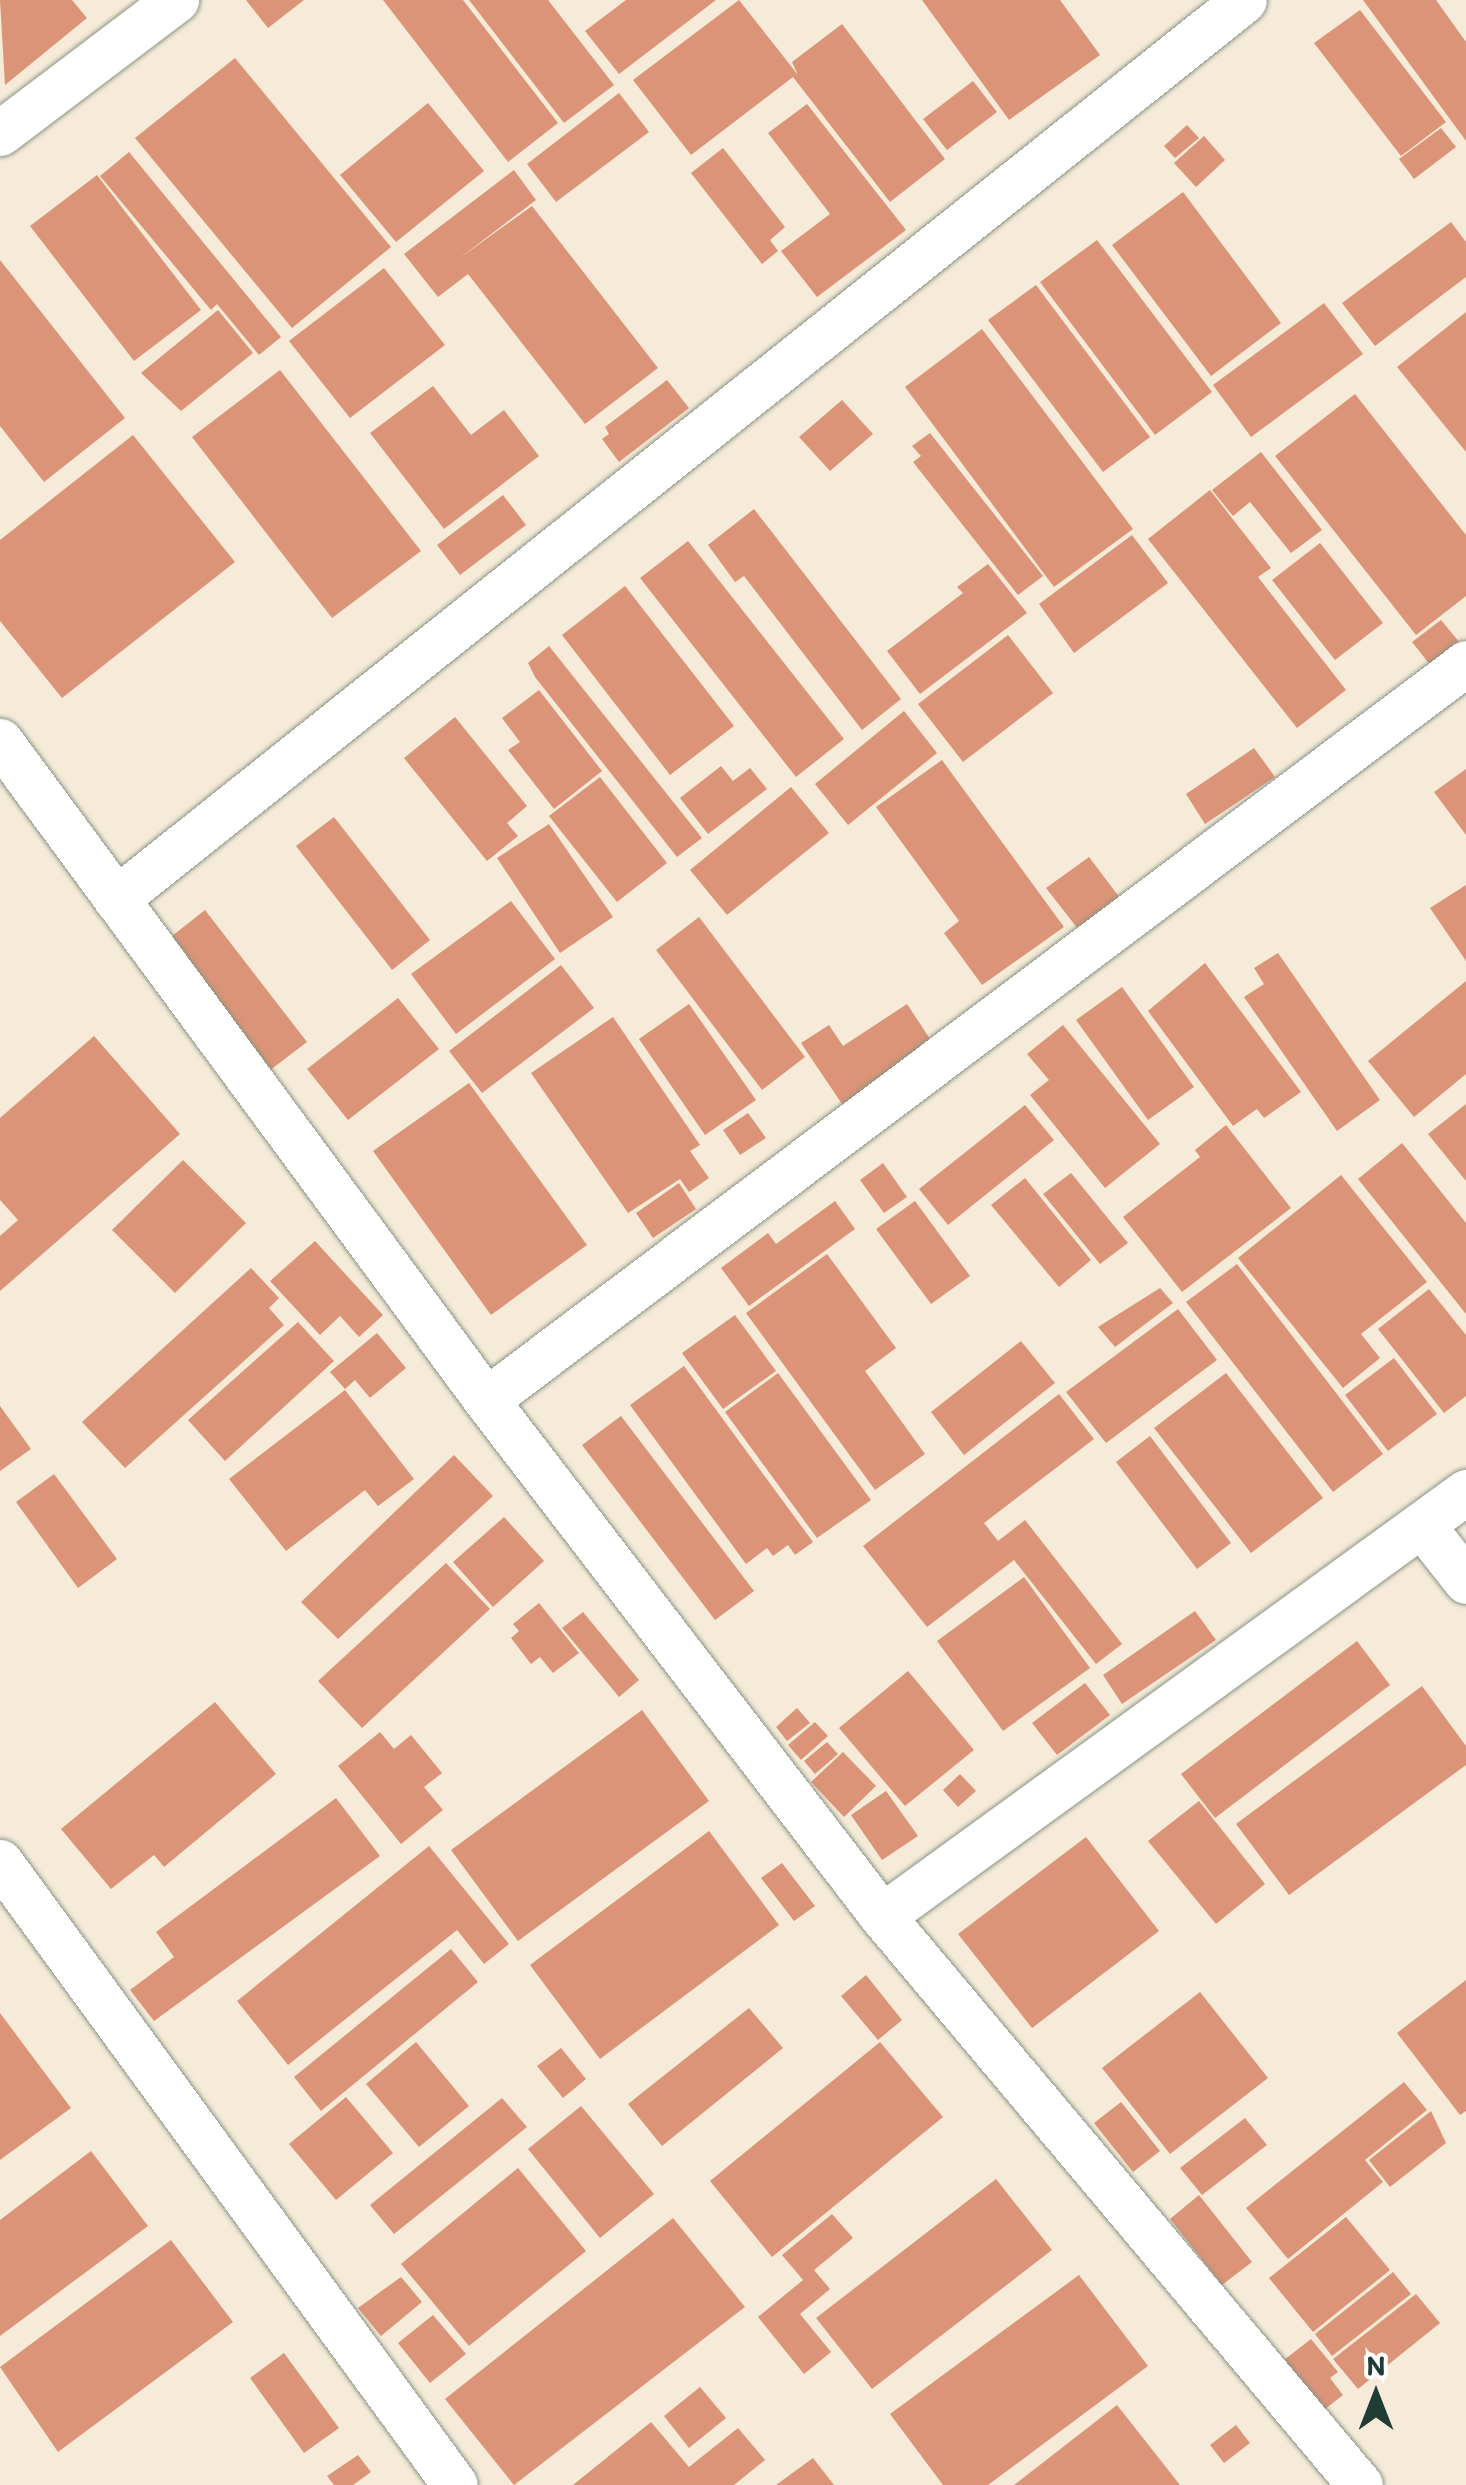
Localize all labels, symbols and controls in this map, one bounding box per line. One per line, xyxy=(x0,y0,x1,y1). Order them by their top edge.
north arrow xyxy=(1326,2345,1426,2445)
text: N xyxy=(1367,2348,1385,2382)

